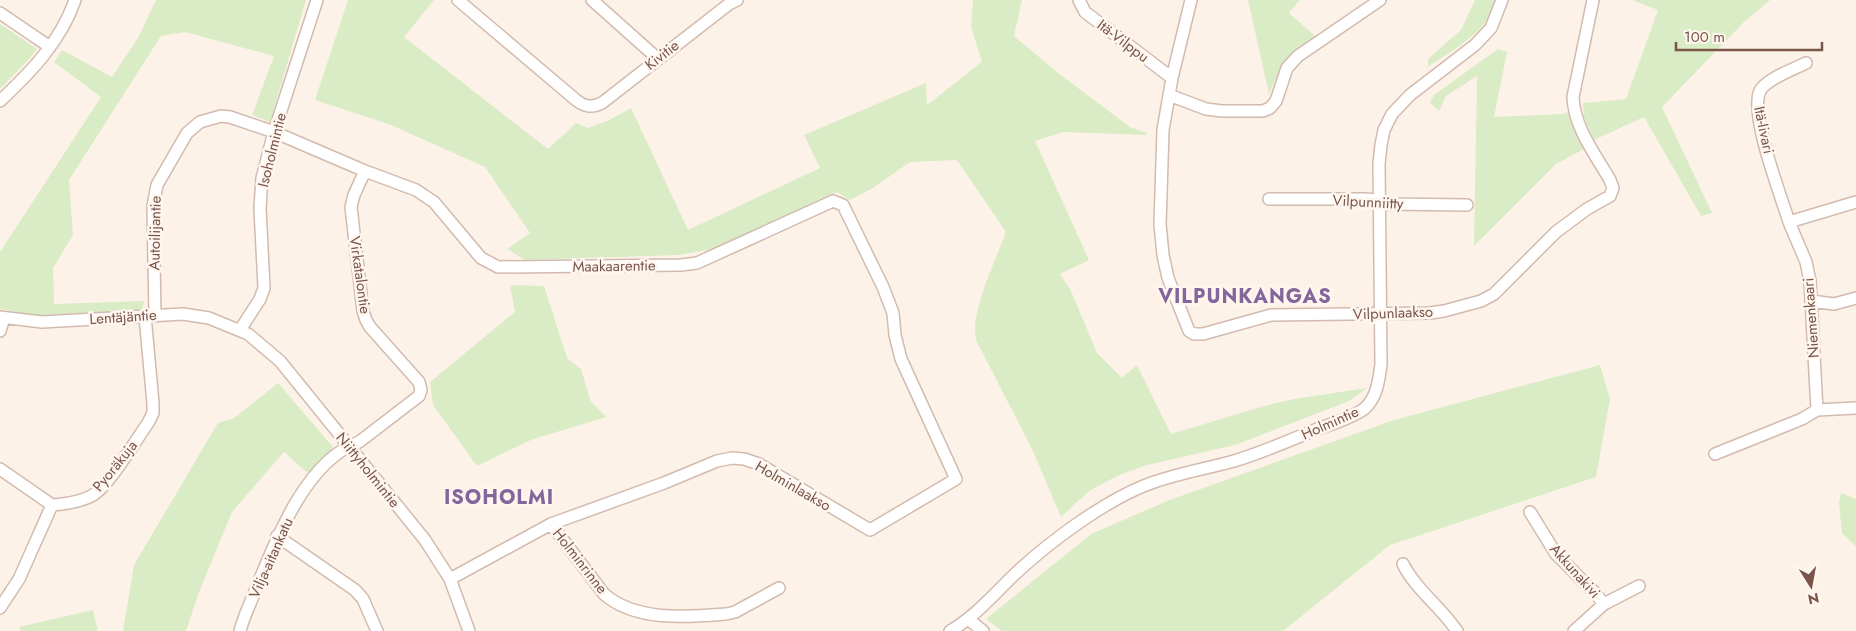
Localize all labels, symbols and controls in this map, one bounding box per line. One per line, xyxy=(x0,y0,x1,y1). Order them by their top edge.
street label: Itä-Vilppu xyxy=(1092,14,1154,68)
scale bar xyxy=(1676,20,1822,52)
text: 100 m xyxy=(1684,26,1725,48)
street label: Kivitie xyxy=(640,34,684,75)
street label: Itä-Iivari xyxy=(1748,104,1780,156)
street label: Isoholmintie xyxy=(252,110,292,190)
street label: Vilpunniitty xyxy=(1332,189,1404,215)
street label: Autoilijantie xyxy=(143,195,167,270)
street label: Virkatalontie xyxy=(344,235,376,316)
street label: Maakaarentie xyxy=(572,254,656,278)
street label: Niemenkaari xyxy=(1797,277,1825,359)
district label: VILPUNKANGAS xyxy=(1157,282,1332,311)
street label: Vilpunlaakso xyxy=(1353,301,1433,325)
street label: Lentäjäntie xyxy=(89,304,158,330)
street label: Holmintie xyxy=(1298,400,1363,445)
street label: Niittyholmintie xyxy=(331,428,405,513)
street label: Pyoräkuja xyxy=(87,436,143,496)
street label: Holminlaakso xyxy=(751,455,835,517)
district label: ISOHOLMI xyxy=(444,483,554,512)
street label: Vilja-aitankatu xyxy=(243,514,299,602)
street label: Holminrinne xyxy=(547,523,613,599)
street label: Akkunakivi xyxy=(1544,539,1606,603)
north arrow xyxy=(1786,561,1836,611)
text: N xyxy=(1806,588,1821,610)

